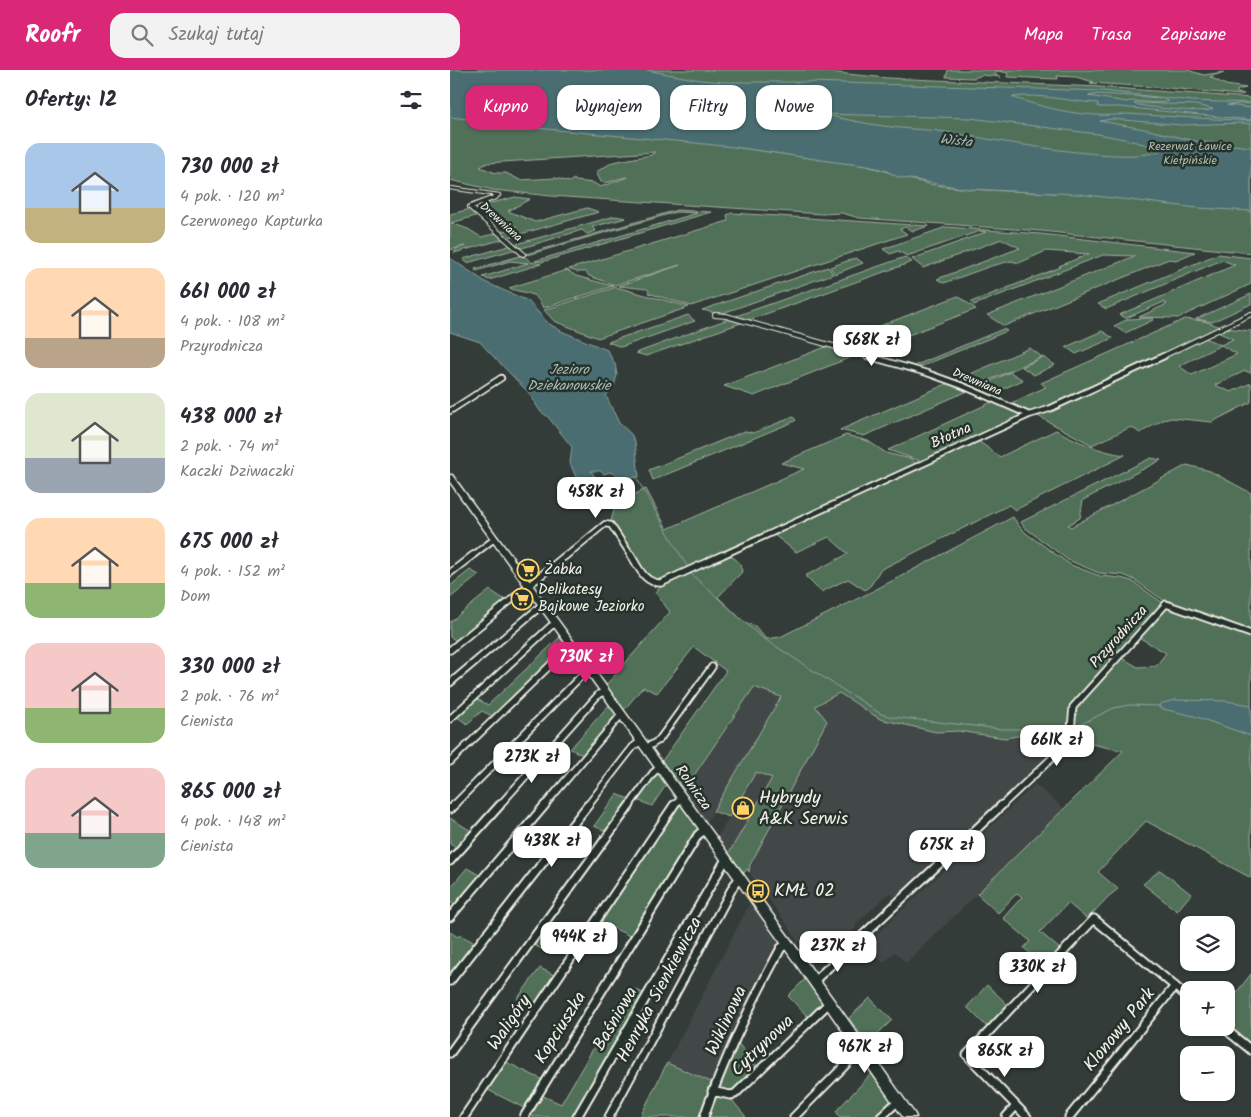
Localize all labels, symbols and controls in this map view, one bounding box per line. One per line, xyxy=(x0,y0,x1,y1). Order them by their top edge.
search box xyxy=(110,13,460,58)
text: Roofr xyxy=(25,16,80,55)
text: Szukaj tutaj xyxy=(168,20,264,50)
icon: search xyxy=(128,21,156,49)
text: Mapa xyxy=(1024,21,1064,50)
text: Trasa xyxy=(1092,21,1132,50)
text: Zapisane xyxy=(1160,21,1226,50)
text: Oferty: 12 xyxy=(25,84,117,117)
chip: Kupno xyxy=(465,85,547,130)
chip: Wynajem xyxy=(557,85,660,130)
chip: Filtry xyxy=(670,85,746,130)
chip: Nowe xyxy=(756,85,832,130)
icon: filters xyxy=(397,86,425,114)
water label: Wisła xyxy=(939,128,974,154)
park label: Rezerwat Ławice Kiełpińskie xyxy=(1148,137,1232,170)
text: 730 000 zł xyxy=(180,151,279,184)
icon: home xyxy=(65,163,125,223)
text: 4 pok. · 120 m² xyxy=(180,184,284,209)
street label: Drewniana xyxy=(475,198,527,247)
text: Czerwonego Kapturka xyxy=(180,209,323,234)
text: 661 000 zł xyxy=(180,276,276,309)
icon: home xyxy=(65,288,125,348)
text: 4 pok. · 108 m² xyxy=(180,309,285,334)
pin: 568K zł xyxy=(826,324,918,367)
text: 568K zł xyxy=(844,328,900,353)
text: Przyrodnicza xyxy=(180,334,263,359)
water label: Jezioro Dziekanowskie xyxy=(527,359,612,397)
street label: Drewniana xyxy=(949,363,1005,401)
text: 438 000 zł xyxy=(180,401,282,434)
icon: home xyxy=(65,413,125,473)
street label: Błotna xyxy=(927,416,975,456)
text: 2 pok. · 74 m² xyxy=(180,434,279,459)
text: Kaczki Dziwaczki xyxy=(180,459,294,484)
pin: 458K zł xyxy=(550,476,642,519)
text: 458K zł xyxy=(568,480,624,505)
text: 675 000 zł xyxy=(180,526,279,559)
icon: home xyxy=(65,538,125,598)
supermarket icon: Żabka xyxy=(516,558,540,582)
place label: Żabka xyxy=(544,558,582,582)
text: 4 pok. · 152 m² xyxy=(180,559,285,584)
place label: Delikatesy Bajkowe Jeziorko xyxy=(538,578,645,619)
text: Dom xyxy=(180,584,210,609)
supermarket icon: Delikatesy Bajkowe Jeziorko xyxy=(510,587,534,611)
street label: Przyrodnicza xyxy=(1084,600,1154,674)
pin: 730K zł xyxy=(540,642,632,684)
text: 730K zł xyxy=(559,645,613,670)
text: 330 000 zł xyxy=(180,651,280,684)
icon: home xyxy=(65,663,125,723)
text: 2 pok. · 76 m² xyxy=(180,684,279,709)
text: Cienista xyxy=(180,709,233,734)
pin: 661K zł xyxy=(1011,724,1103,767)
text: 661K zł xyxy=(1031,728,1083,753)
pin: 273K zł xyxy=(486,742,578,784)
text: 273K zł xyxy=(504,745,560,770)
street label: Rolnicza xyxy=(669,760,717,816)
text: 865 000 zł xyxy=(180,776,281,809)
place label: Hybrydy A&K Serwis xyxy=(759,784,848,834)
icon: home xyxy=(65,788,125,848)
shop icon: Hybrydy A&K Serwis xyxy=(731,796,755,820)
text: 4 pok. · 148 m² xyxy=(180,809,286,834)
pin: 438K zł xyxy=(506,826,598,868)
text: 438K zł xyxy=(524,829,580,854)
pin: 675K zł xyxy=(901,830,993,872)
text: 675K zł xyxy=(920,833,974,858)
text: Cienista xyxy=(180,834,233,859)
place label: KMŁ 02 xyxy=(774,877,835,906)
bus stop icon: KMŁ 02 xyxy=(746,879,770,903)
street label: Henryka Sienkiewicza xyxy=(609,912,711,1068)
map controls xyxy=(1180,916,1235,1101)
button: layers xyxy=(1180,916,1235,971)
pin: 944K zł xyxy=(533,922,625,964)
text: 944K zł xyxy=(551,925,607,950)
pin: 237K zł xyxy=(792,930,884,973)
text: 237K zł xyxy=(810,934,866,959)
pin: 330K zł xyxy=(992,952,1084,994)
text: 330K zł xyxy=(1010,955,1066,980)
street label: Baśniowa xyxy=(586,981,646,1057)
street label: Wiklinowa xyxy=(698,981,756,1061)
street label: Klonowy Park xyxy=(1077,981,1164,1079)
button: + xyxy=(1180,981,1235,1036)
street label: Kopciuszka xyxy=(527,986,595,1070)
street label: Waligóry xyxy=(481,989,540,1057)
street label: Cytrynowa xyxy=(725,1008,801,1084)
pin: 967K zł xyxy=(819,1032,911,1074)
text: 967K zł xyxy=(838,1035,892,1060)
pin: 865K zł xyxy=(959,1036,1051,1078)
text: 865K zł xyxy=(977,1039,1033,1064)
button: − xyxy=(1180,1046,1235,1101)

